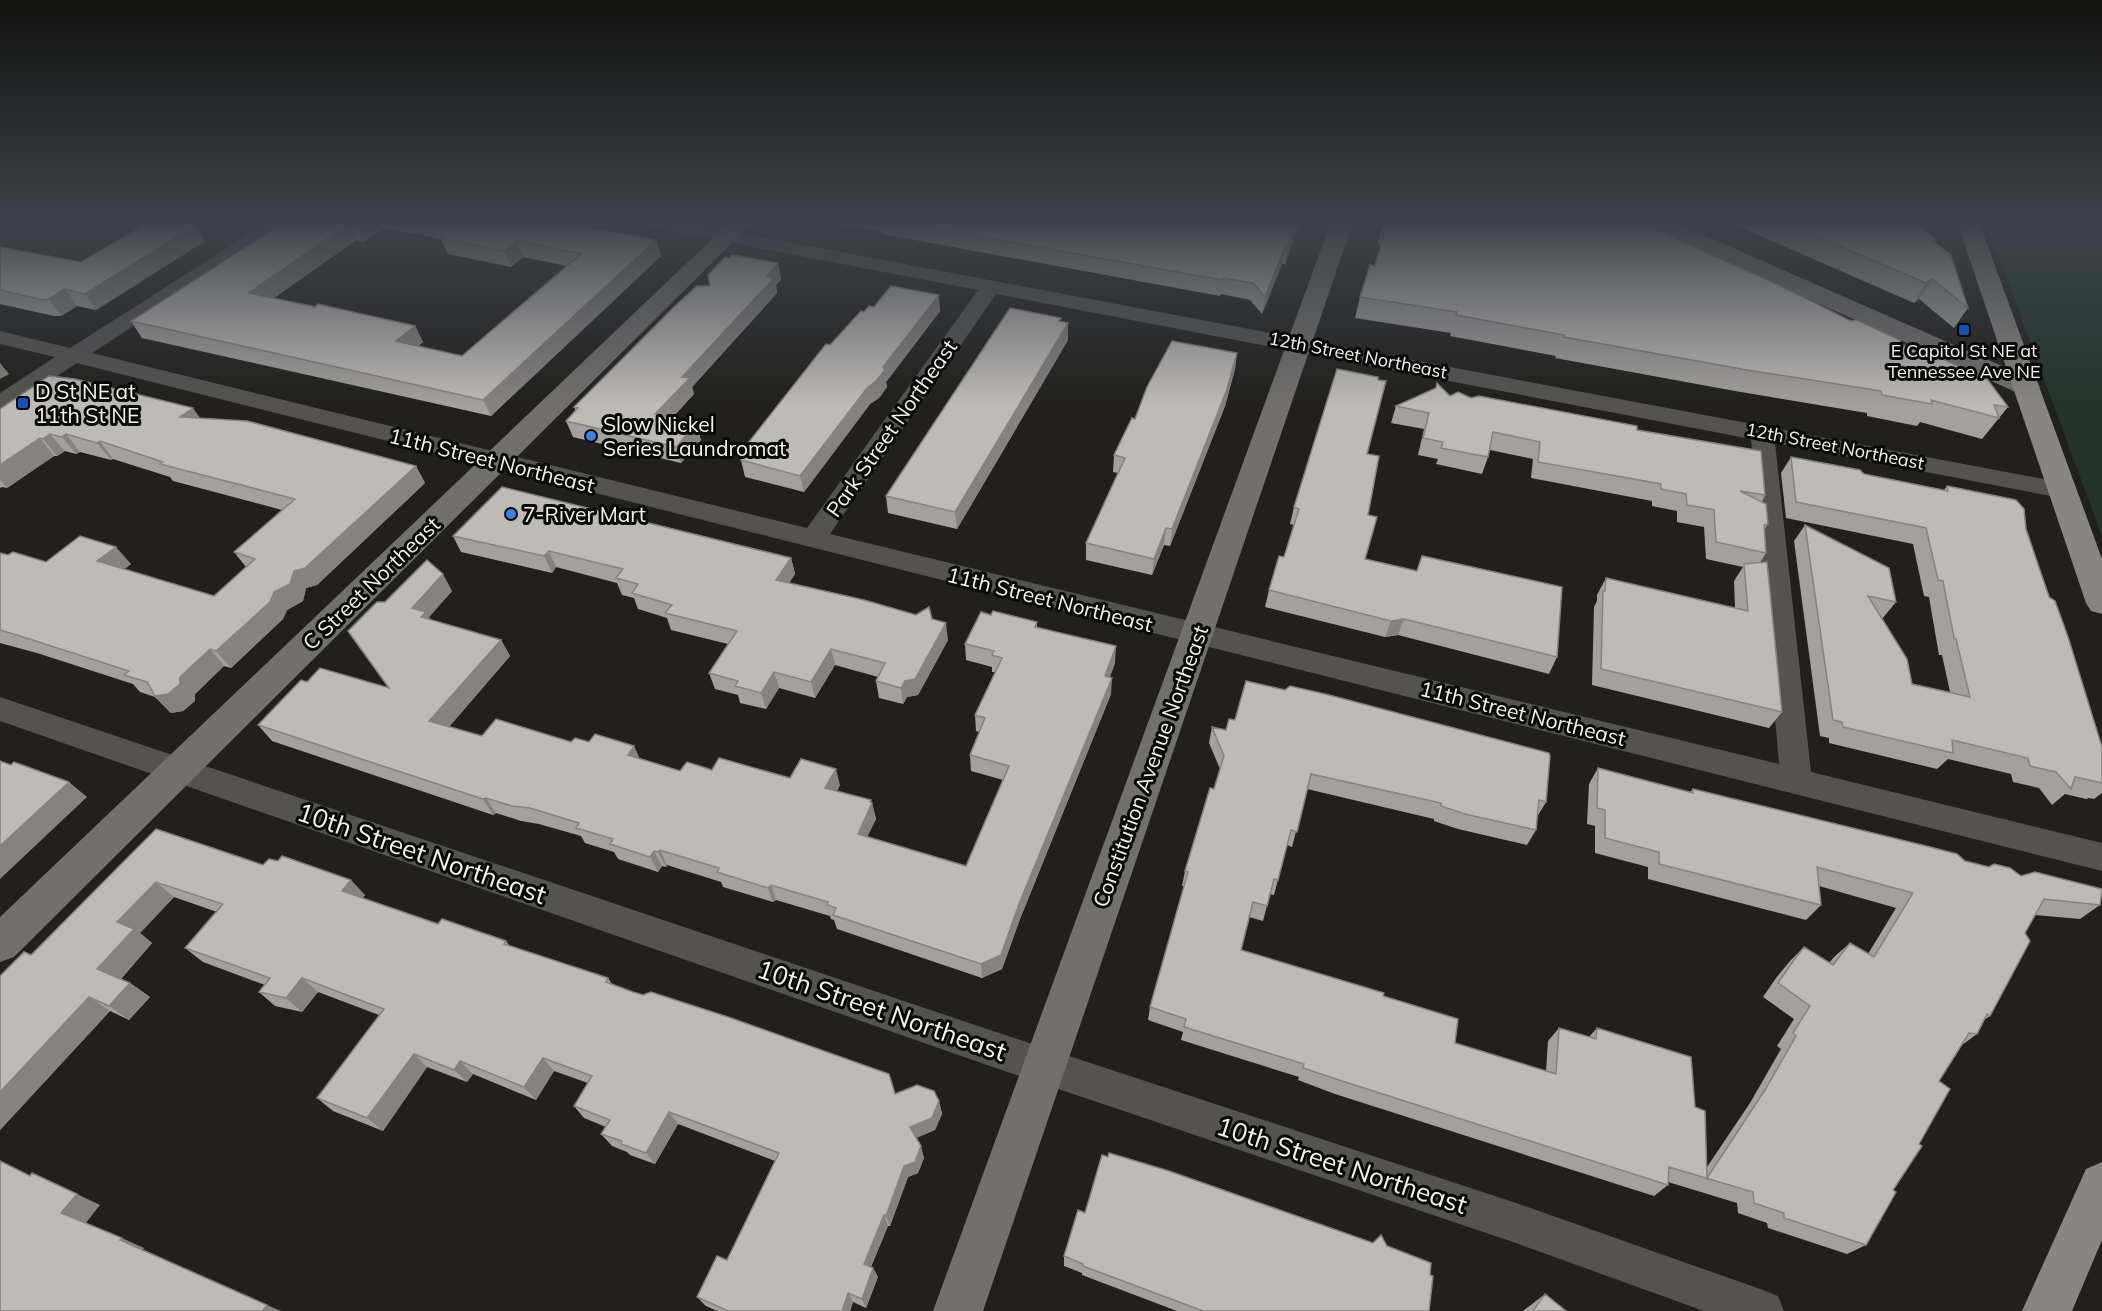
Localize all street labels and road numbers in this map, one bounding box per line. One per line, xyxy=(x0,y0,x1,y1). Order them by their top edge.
street label: 12th Street Northeast xyxy=(1267,326,1449,384)
street label: Park Street Northeast xyxy=(820,334,962,522)
street label: 12th Street Northeast xyxy=(1744,417,1926,475)
street label: 11th Street Northeast xyxy=(386,422,598,498)
street label: C Street Northeast xyxy=(297,511,445,655)
street label: 11th Street Northeast xyxy=(944,561,1156,637)
street label: Constitution Avenue Northeast xyxy=(1087,622,1213,910)
street label: 11th Street Northeast xyxy=(1417,675,1629,751)
street label: 10th Street Northeast xyxy=(293,795,551,911)
street label: 10th Street Northeast xyxy=(753,952,1011,1068)
street label: 10th Street Northeast xyxy=(1213,1109,1471,1221)

